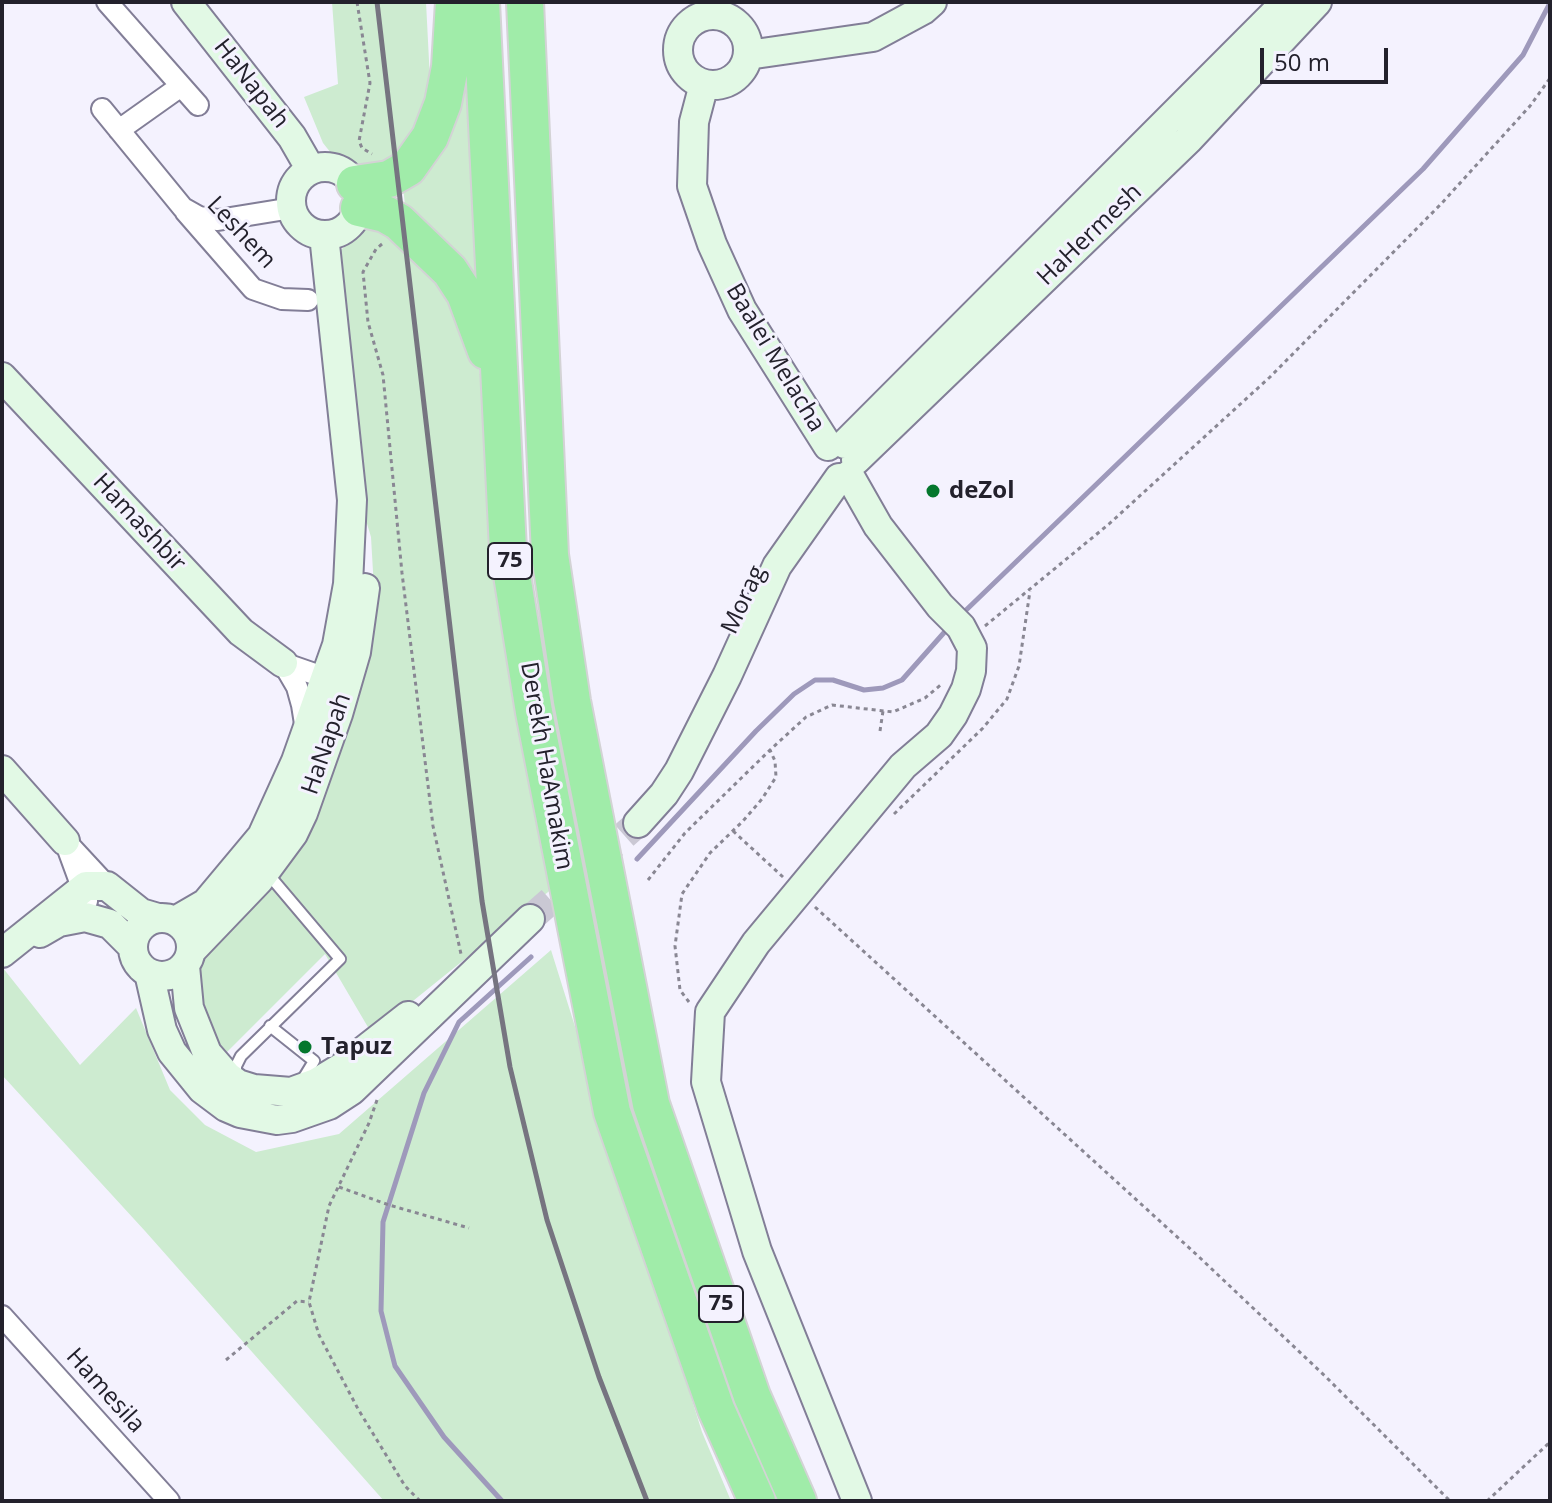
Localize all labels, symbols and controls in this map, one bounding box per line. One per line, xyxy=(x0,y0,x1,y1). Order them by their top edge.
scale bar xyxy=(1264,32,1392,82)
street label: HaNapah xyxy=(207,34,295,134)
text: 50 m xyxy=(1274,45,1330,78)
street label: HaHermesh xyxy=(1032,178,1148,292)
street label: Leshem xyxy=(201,191,281,275)
street label: Baalei Melacha xyxy=(719,279,831,437)
street label: Hamashbir xyxy=(86,468,192,578)
place label: deZol xyxy=(949,477,1014,505)
marker: deZol xyxy=(924,482,942,500)
road number: 75 xyxy=(488,543,532,579)
street label: Morag xyxy=(716,561,772,639)
street label: Derekh HaAmakim xyxy=(514,660,578,872)
street label: HaNapah xyxy=(296,690,358,798)
place label: Tapuz xyxy=(321,1033,392,1061)
marker: Tapuz xyxy=(296,1038,314,1056)
road number: 75 xyxy=(699,1286,743,1322)
street label: Hamesila xyxy=(60,1343,150,1439)

